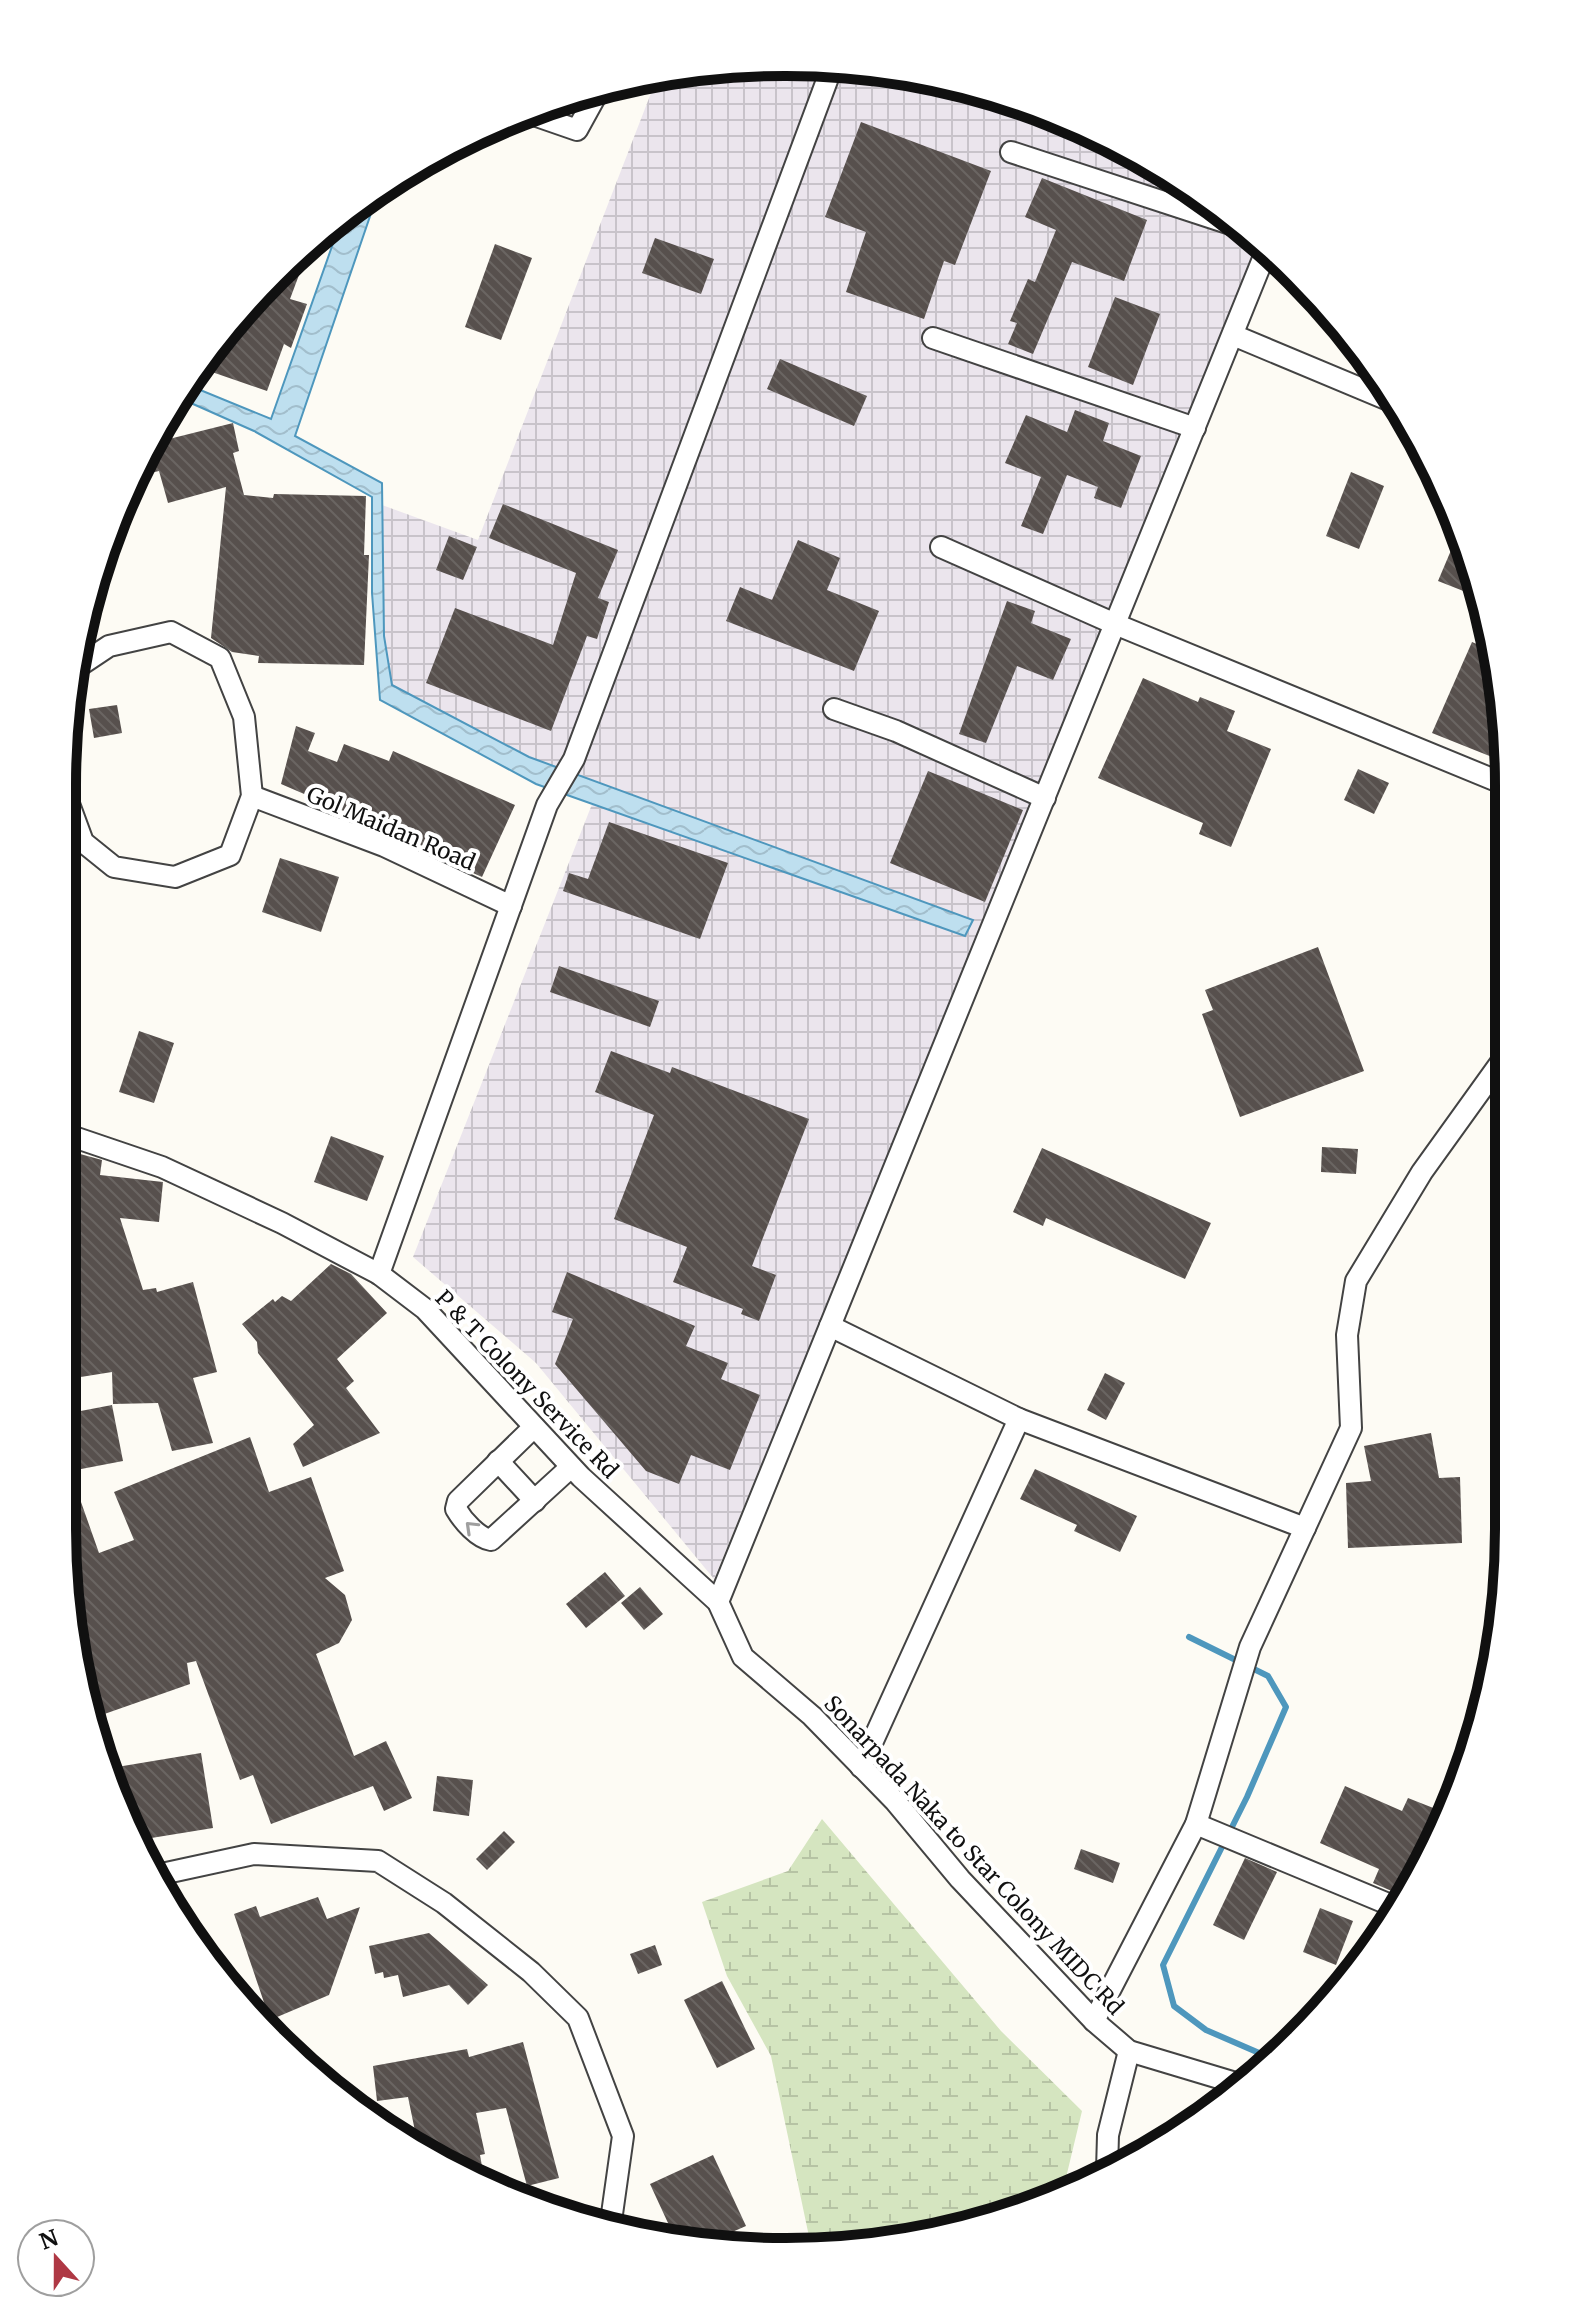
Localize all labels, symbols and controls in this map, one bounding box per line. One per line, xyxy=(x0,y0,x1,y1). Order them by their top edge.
street label: Gol Maidan Road xyxy=(303,780,479,876)
street label: P & T Colony Service Rd xyxy=(430,1284,624,1484)
one-way arrow xyxy=(466,1521,480,1536)
street label: Sonarpada Naka to Star Colony MIDC Rd xyxy=(818,1689,1130,2021)
north arrow xyxy=(16,2218,96,2298)
text: N xyxy=(36,2223,63,2256)

